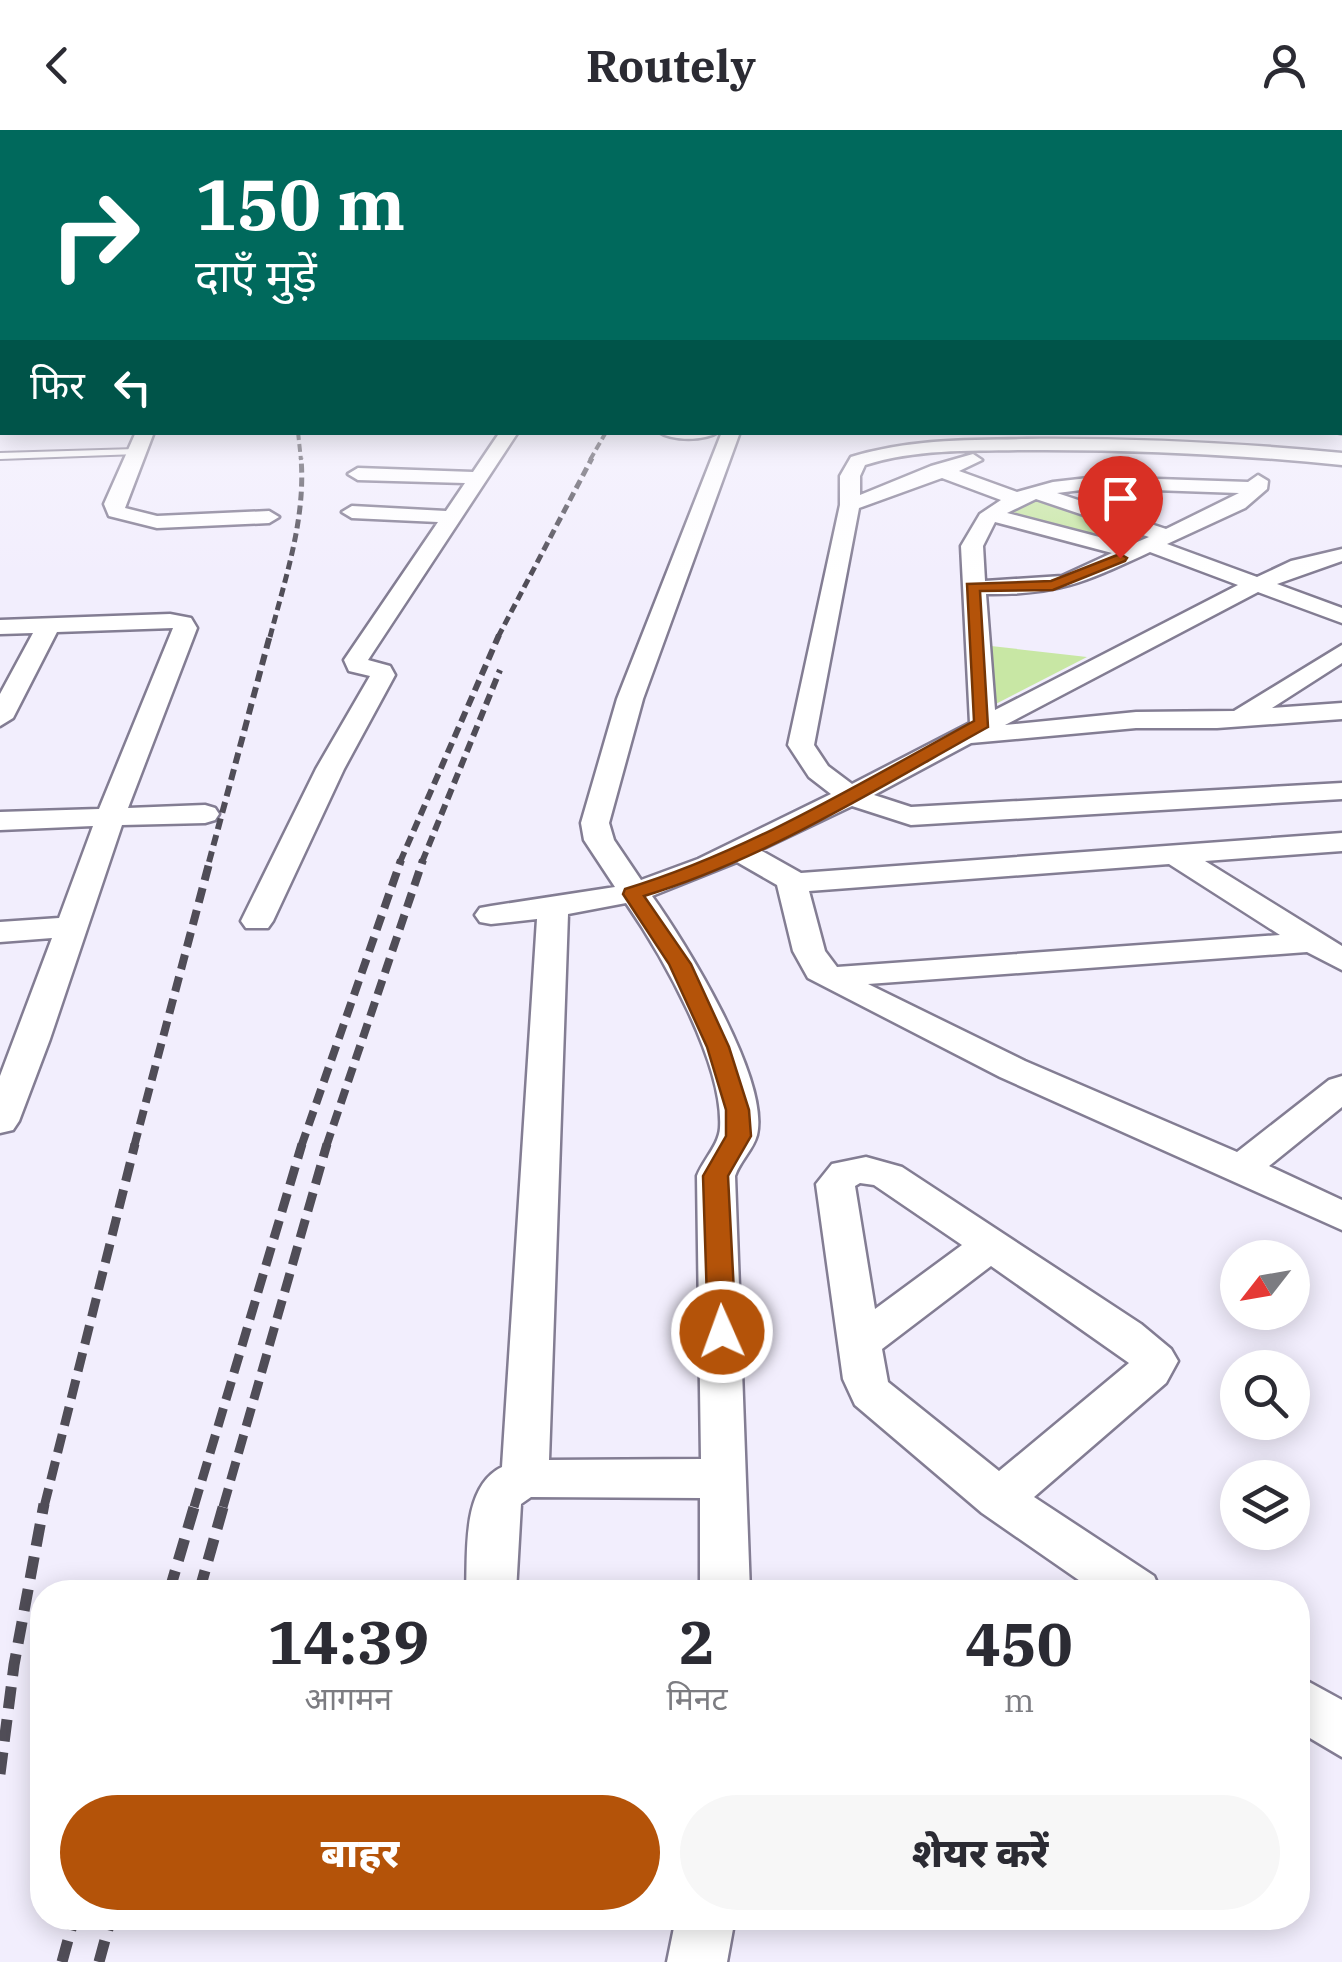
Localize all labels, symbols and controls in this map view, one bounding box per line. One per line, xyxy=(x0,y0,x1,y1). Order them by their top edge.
text: Routely xyxy=(586,36,756,94)
icon: back xyxy=(30,38,85,93)
icon: person xyxy=(1257,38,1312,93)
text: 150 m xyxy=(195,158,405,249)
icon: right xyxy=(30,170,160,300)
text: दाएँ मुड़ें xyxy=(195,246,317,304)
text: फिर xyxy=(30,360,85,409)
icon: left xyxy=(105,360,160,415)
pin xyxy=(1078,456,1163,559)
icon: arrive xyxy=(1093,471,1148,526)
north arrow xyxy=(1220,1240,1310,1330)
map controls xyxy=(1220,1240,1310,1550)
position arrow xyxy=(670,1280,774,1384)
button: search xyxy=(1220,1350,1310,1440)
button: layers xyxy=(1220,1460,1310,1550)
text: 14:39 xyxy=(267,1602,429,1681)
text: 2 xyxy=(679,1602,715,1681)
text: 450 xyxy=(965,1604,1073,1683)
text: आगमन xyxy=(304,1677,392,1719)
text: मिनट xyxy=(666,1677,728,1719)
text: m xyxy=(1004,1679,1034,1721)
button: बाहर xyxy=(60,1795,660,1910)
button: शेयर करें xyxy=(680,1795,1280,1910)

